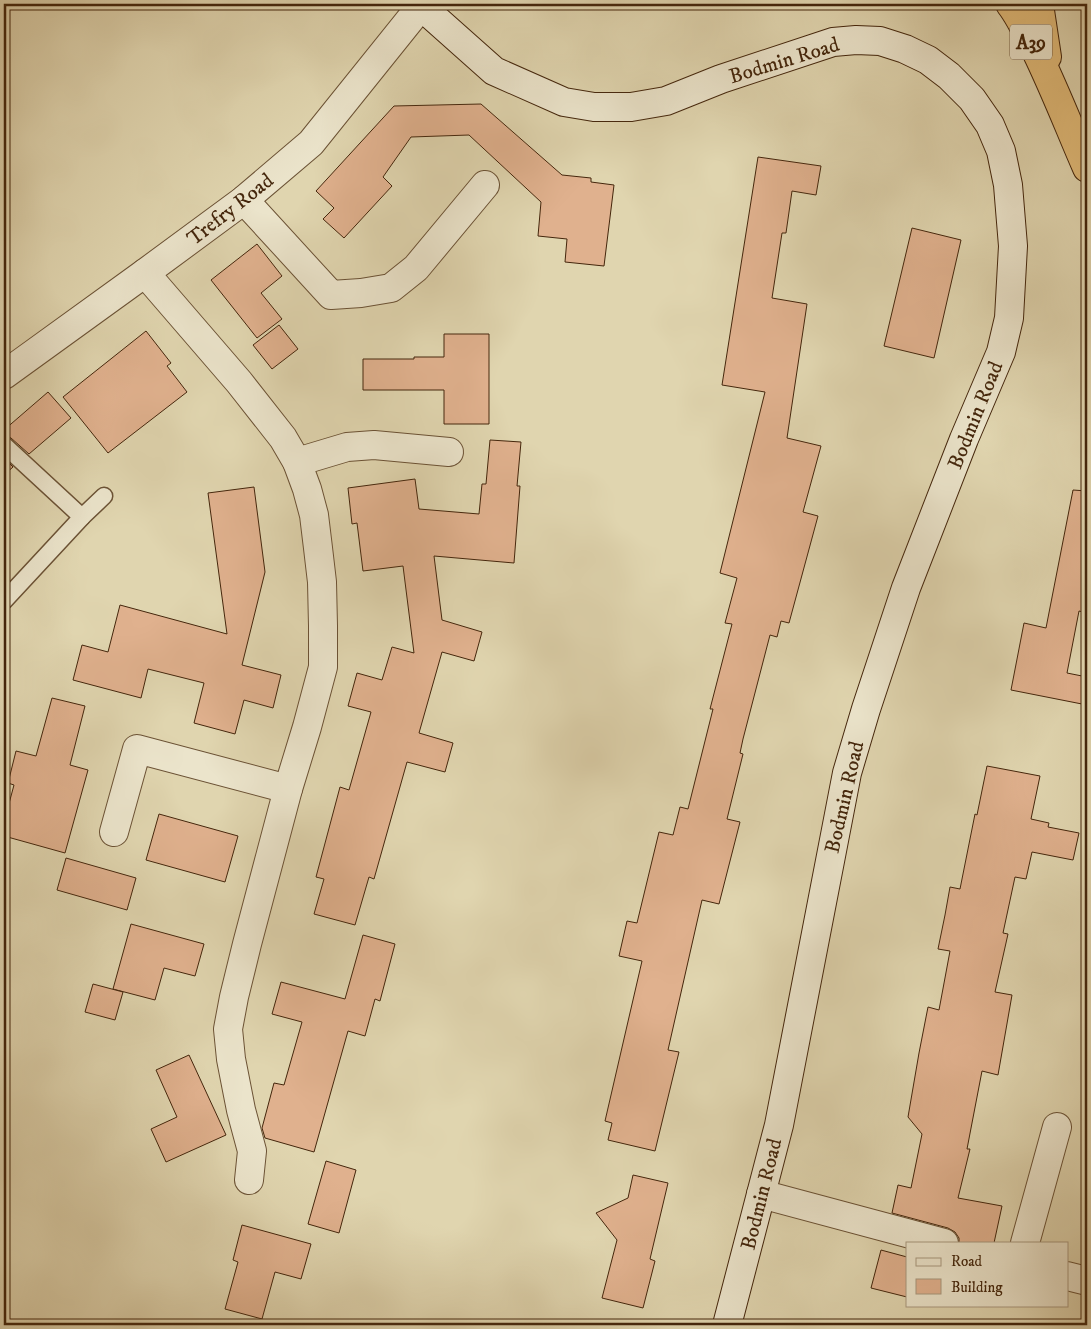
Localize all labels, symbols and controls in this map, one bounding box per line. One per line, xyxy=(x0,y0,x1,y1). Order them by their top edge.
road number: A39 xyxy=(1010,24,1052,60)
street label: Bodmin Road xyxy=(726,32,843,90)
street label: Trefry Road xyxy=(182,168,279,252)
street label: Bodmin Road xyxy=(942,357,1010,473)
street label: Bodmin Road xyxy=(819,738,871,856)
street label: Bodmin Road xyxy=(736,1135,789,1253)
legend xyxy=(906,1242,1068,1306)
text: Road xyxy=(951,1252,983,1271)
text: Building xyxy=(951,1278,1003,1297)

